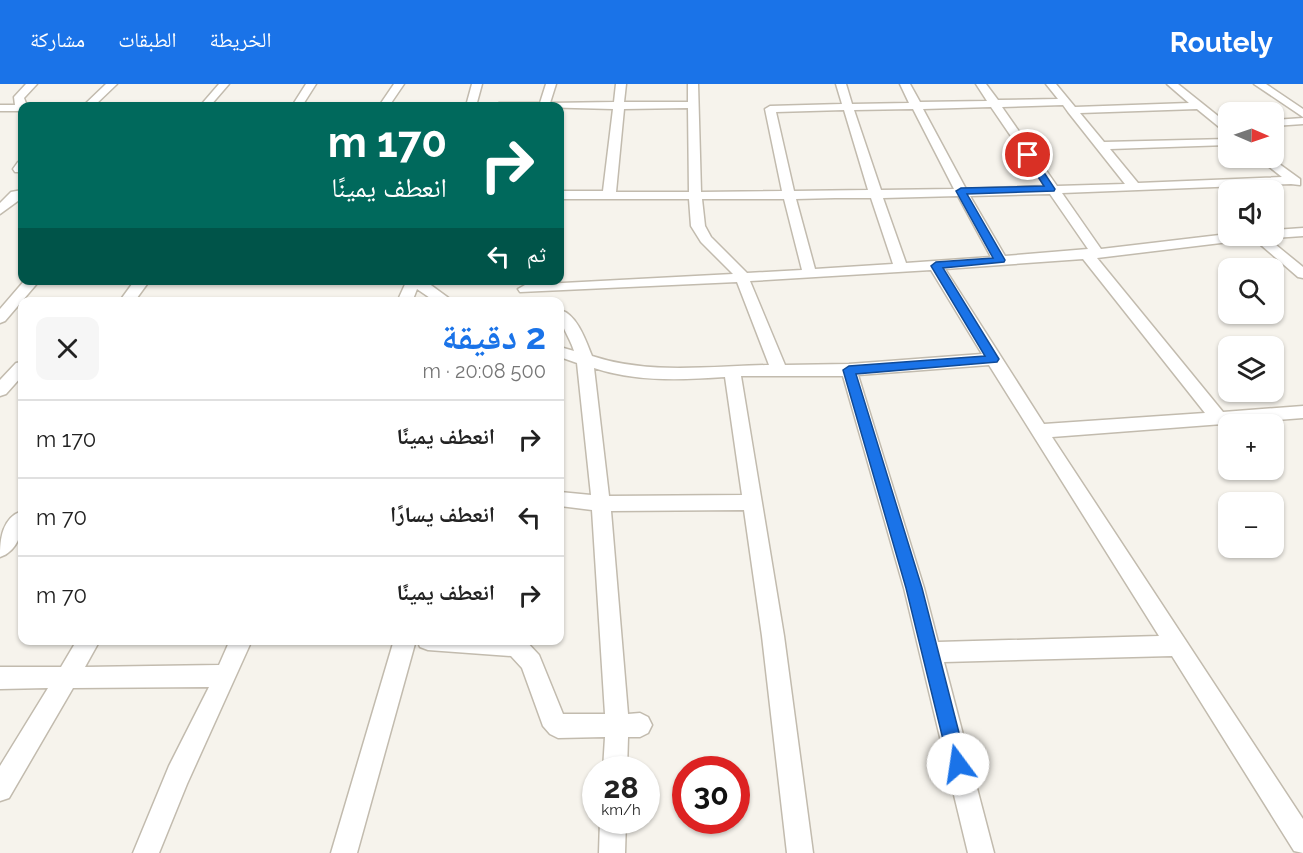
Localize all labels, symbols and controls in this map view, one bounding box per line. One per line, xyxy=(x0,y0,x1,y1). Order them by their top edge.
text: Routely xyxy=(1170,26,1273,59)
text: مشاركة xyxy=(30,27,85,52)
text: الطبقات xyxy=(118,27,177,52)
text: الخريطة xyxy=(210,27,271,52)
north arrow xyxy=(1218,102,1284,168)
map controls xyxy=(1218,102,1284,558)
text: 170 m xyxy=(328,118,447,167)
icon: right xyxy=(468,126,546,204)
pin xyxy=(1002,129,1053,180)
icon: arrive xyxy=(1011,138,1044,171)
text: انعطف يمينًا xyxy=(331,172,447,203)
button: sound xyxy=(1218,180,1284,246)
icon: left xyxy=(482,240,515,273)
text: ثم xyxy=(527,241,546,267)
button: search xyxy=(1218,258,1284,324)
text: 2 دقيقة xyxy=(441,315,546,357)
button: close xyxy=(36,317,99,380)
button: layers xyxy=(1218,336,1284,402)
text: 500 m · 20:08 xyxy=(423,359,546,383)
button: + xyxy=(1218,414,1284,480)
text: انعطف يمينًا xyxy=(396,423,495,449)
icon: right xyxy=(513,423,546,456)
text: 170 m xyxy=(36,426,96,452)
button: − xyxy=(1218,492,1284,558)
text: انعطف يسارًا xyxy=(390,501,495,527)
icon: left xyxy=(513,501,546,534)
text: 70 m xyxy=(36,504,87,530)
text: انعطف يمينًا xyxy=(396,579,495,605)
icon: right xyxy=(513,579,546,612)
text: 70 m xyxy=(36,582,87,608)
position arrow xyxy=(926,732,990,796)
speed limit sign: 30 xyxy=(672,756,750,834)
text: 28 xyxy=(603,770,639,805)
text: km/h xyxy=(601,801,641,819)

